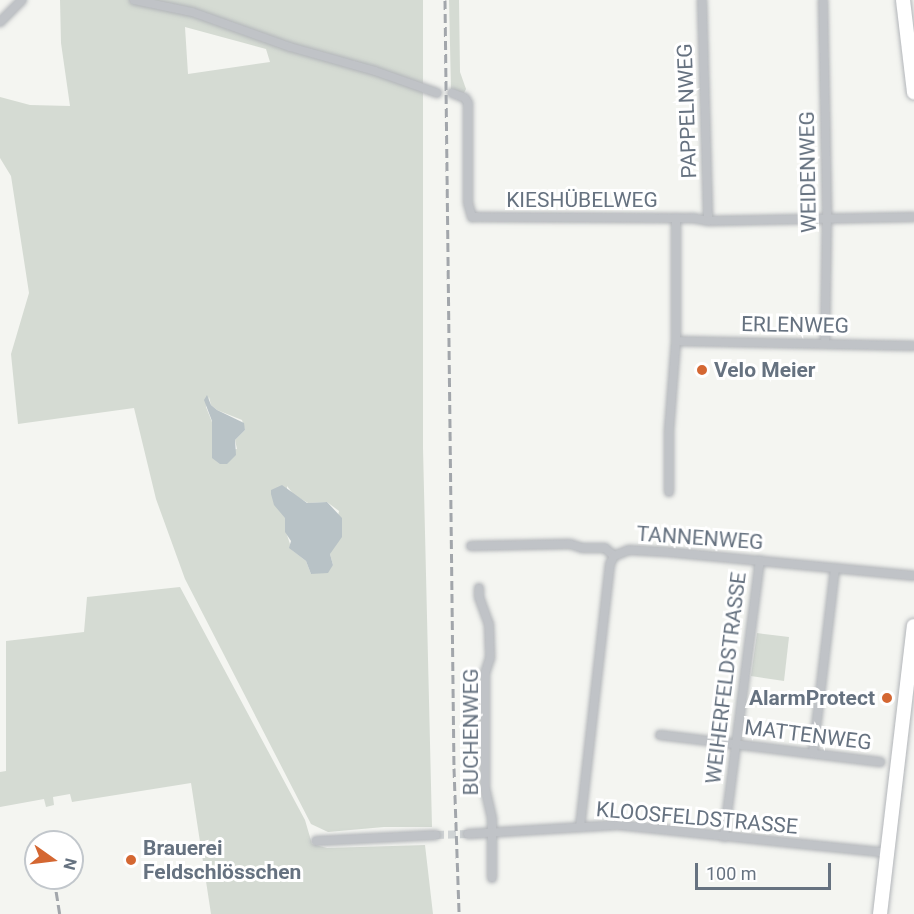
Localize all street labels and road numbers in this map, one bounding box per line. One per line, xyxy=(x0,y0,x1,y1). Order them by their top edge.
street label: PAPPELNWEG xyxy=(672,43,702,179)
street label: WEIDENWEG xyxy=(794,111,822,233)
street label: KIESHÜBELWEG xyxy=(506,187,658,213)
street label: ERLENWEG xyxy=(741,311,849,339)
street label: TANNENWEG xyxy=(636,521,764,555)
street label: WEIHERFELDSTRASSE xyxy=(700,571,752,785)
street label: BUCHENWEG xyxy=(458,668,484,796)
street label: MATTENWEG xyxy=(743,715,873,755)
street label: KLOOSFELDSTRASSE xyxy=(595,797,799,839)

